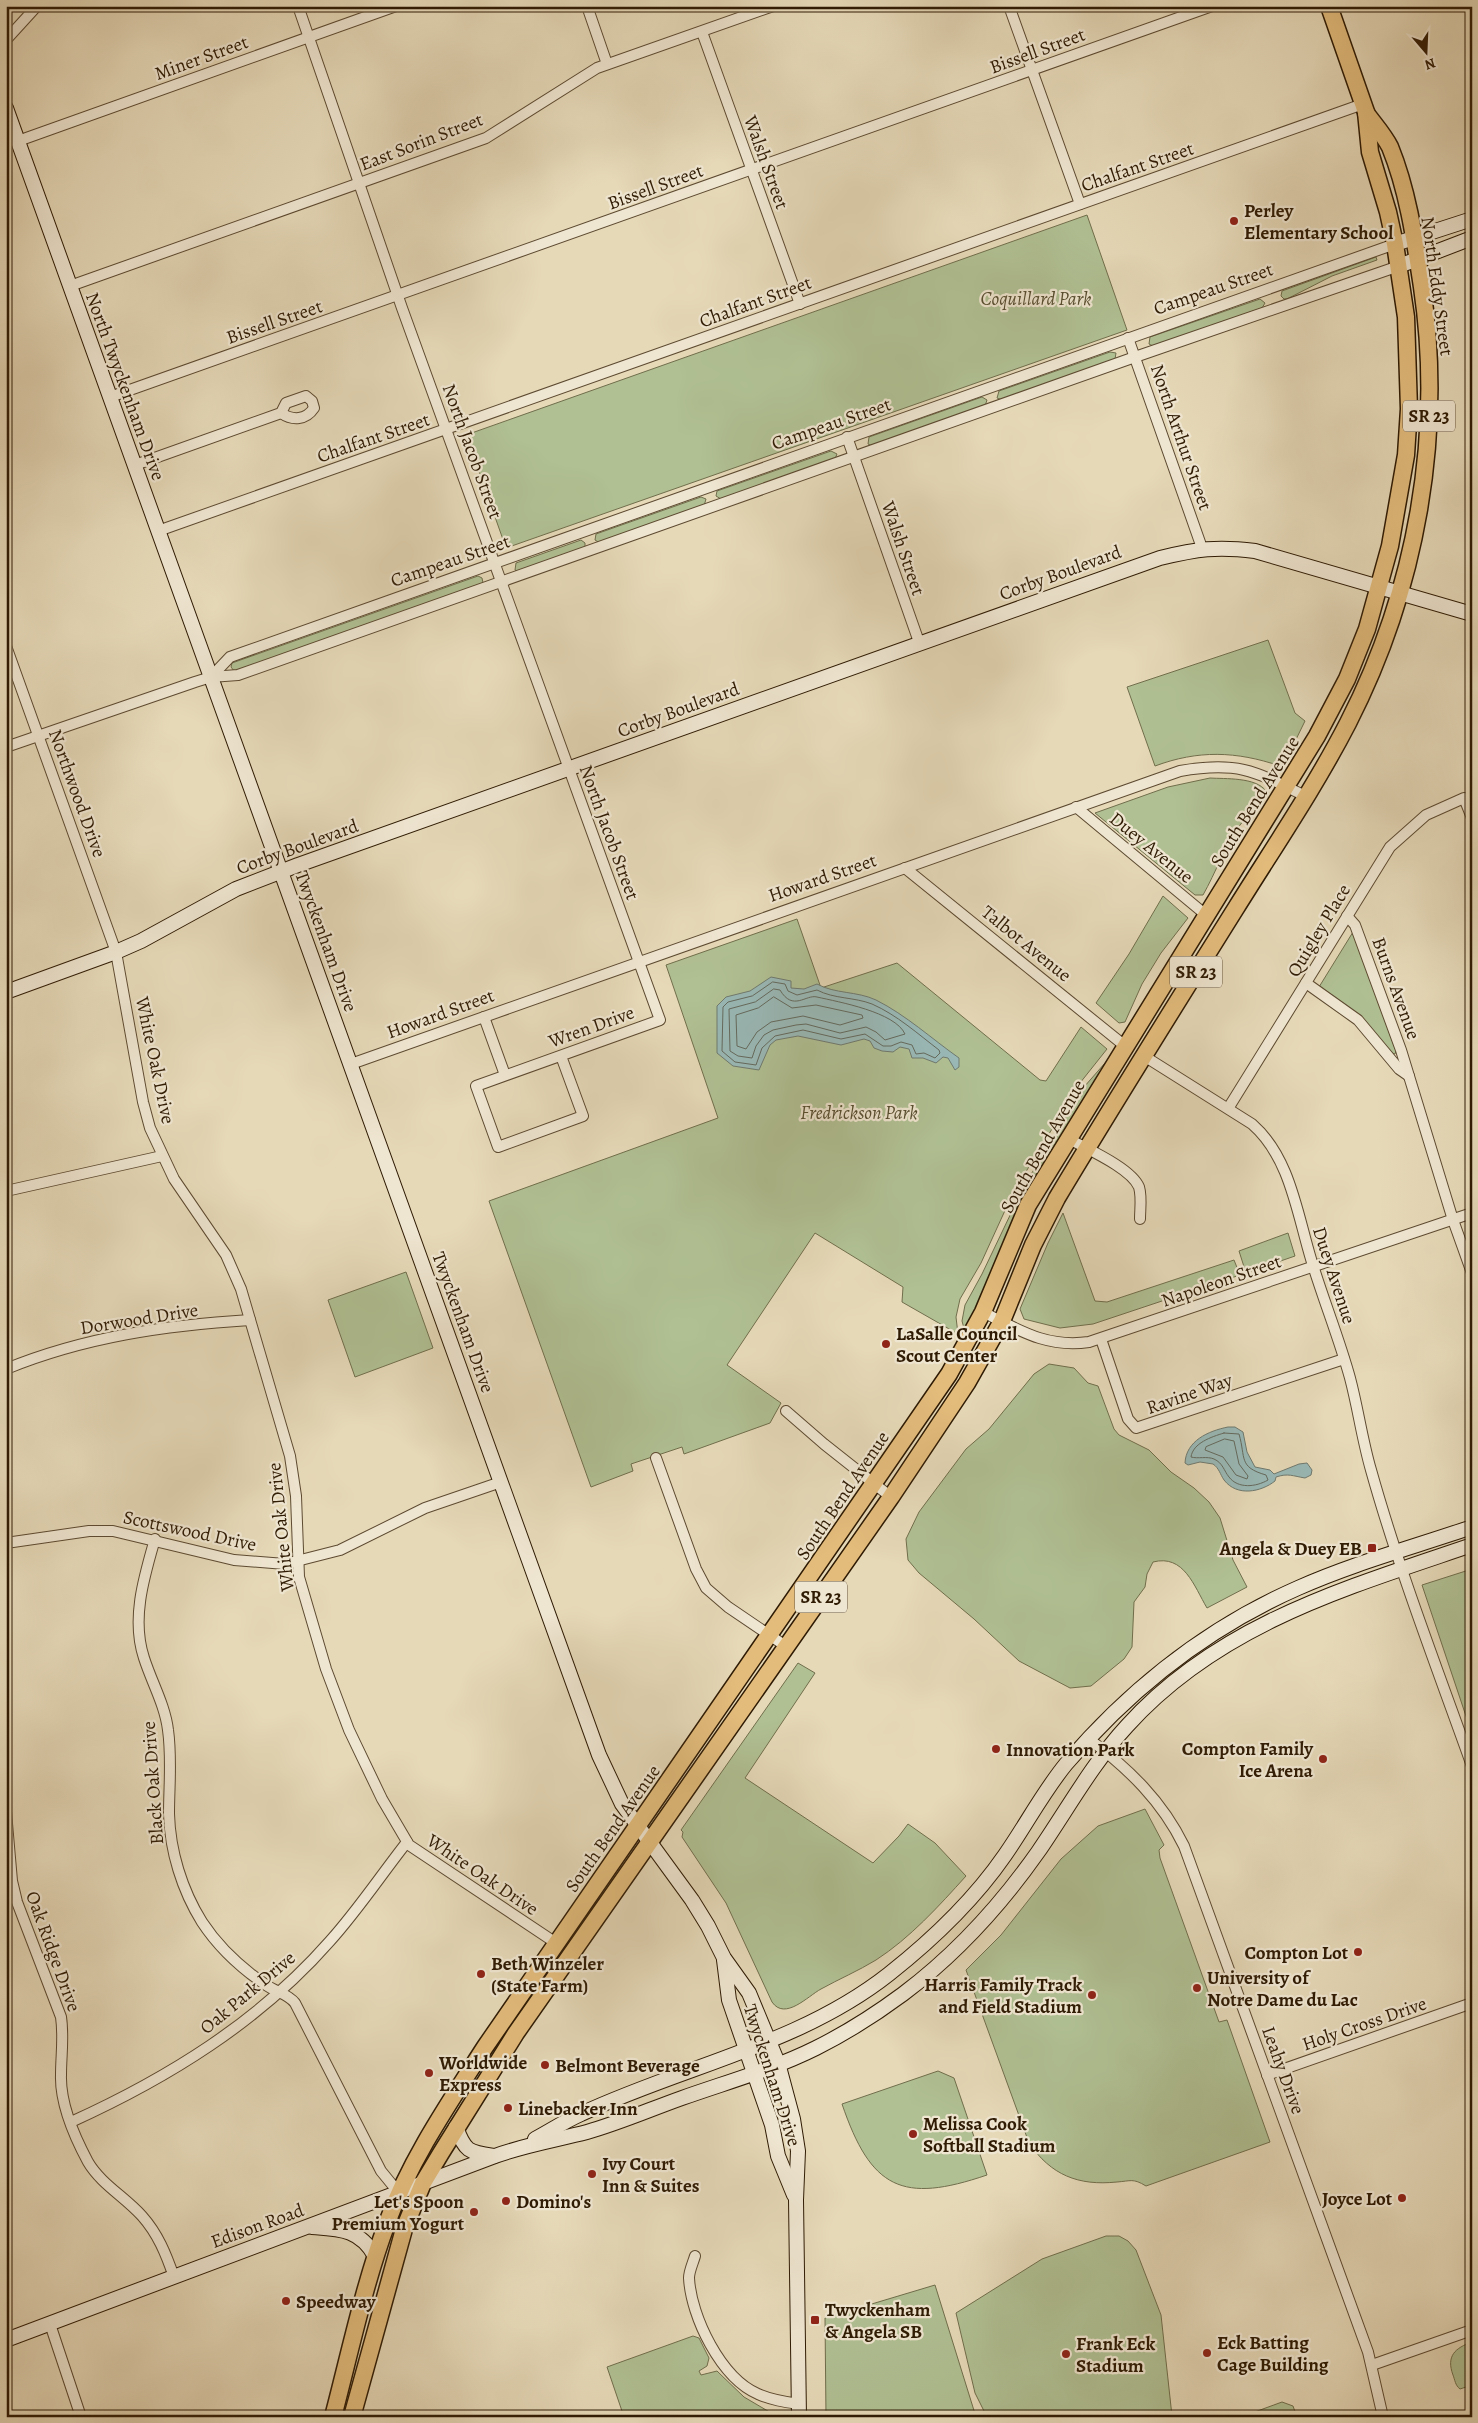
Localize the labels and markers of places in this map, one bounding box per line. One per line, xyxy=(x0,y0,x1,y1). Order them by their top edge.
place label: Perley Elementary School xyxy=(1244,198,1393,246)
marker: Perley Elementary School xyxy=(1228,215,1240,227)
place label: LaSalle Council Scout Center xyxy=(896,1321,1017,1369)
marker: LaSalle Council Scout Center xyxy=(880,1338,892,1350)
place label: Angela & Duey EB xyxy=(1218,1536,1362,1562)
marker: Angela & Duey EB xyxy=(1366,1542,1378,1554)
place label: Compton Family Ice Arena xyxy=(1182,1736,1314,1784)
place label: Innovation Park xyxy=(1006,1737,1135,1763)
marker: Innovation Park xyxy=(990,1743,1002,1755)
marker: Compton Family Ice Arena xyxy=(1317,1753,1329,1765)
place label: Compton Lot xyxy=(1244,1940,1349,1966)
marker: Compton Lot xyxy=(1352,1946,1364,1958)
place label: Beth Winzeler (State Farm) xyxy=(491,1951,604,1999)
place label: University of Notre Dame du Lac xyxy=(1207,1965,1358,2013)
marker: Beth Winzeler (State Farm) xyxy=(475,1968,487,1980)
place label: Harris Family Track and Field Stadium xyxy=(924,1972,1082,2020)
marker: University of Notre Dame du Lac xyxy=(1191,1982,1203,1994)
marker: Harris Family Track and Field Stadium xyxy=(1086,1989,1098,2001)
place label: Worldwide Express xyxy=(438,2050,527,2098)
place label: Belmont Beverage xyxy=(555,2053,700,2079)
marker: Belmont Beverage xyxy=(539,2059,551,2071)
marker: Worldwide Express xyxy=(423,2067,435,2079)
place label: Linebacker Inn xyxy=(518,2096,638,2122)
marker: Linebacker Inn xyxy=(502,2102,514,2114)
place label: Melissa Cook Softball Stadium xyxy=(923,2111,1056,2159)
marker: Melissa Cook Softball Stadium xyxy=(907,2128,919,2140)
place label: Ivy Court Inn & Suites xyxy=(602,2151,700,2199)
marker: Ivy Court Inn & Suites xyxy=(586,2168,598,2180)
place label: Joyce Lot xyxy=(1322,2186,1393,2212)
place label: Let's Spoon Premium Yogurt xyxy=(331,2189,465,2237)
place label: Domino's xyxy=(516,2189,591,2215)
marker: Joyce Lot xyxy=(1396,2192,1408,2204)
marker: Domino's xyxy=(500,2195,512,2207)
marker: Let's Spoon Premium Yogurt xyxy=(468,2206,480,2218)
place label: Speedway xyxy=(296,2289,377,2315)
marker: Speedway xyxy=(280,2295,292,2307)
place label: Twyckenham & Angela SB xyxy=(825,2297,931,2345)
marker: Twyckenham & Angela SB xyxy=(809,2314,821,2326)
place label: Eck Batting Cage Building xyxy=(1217,2330,1329,2378)
place label: Frank Eck Stadium xyxy=(1076,2331,1155,2379)
marker: Eck Batting Cage Building xyxy=(1201,2347,1213,2359)
marker: Frank Eck Stadium xyxy=(1060,2348,1072,2360)

